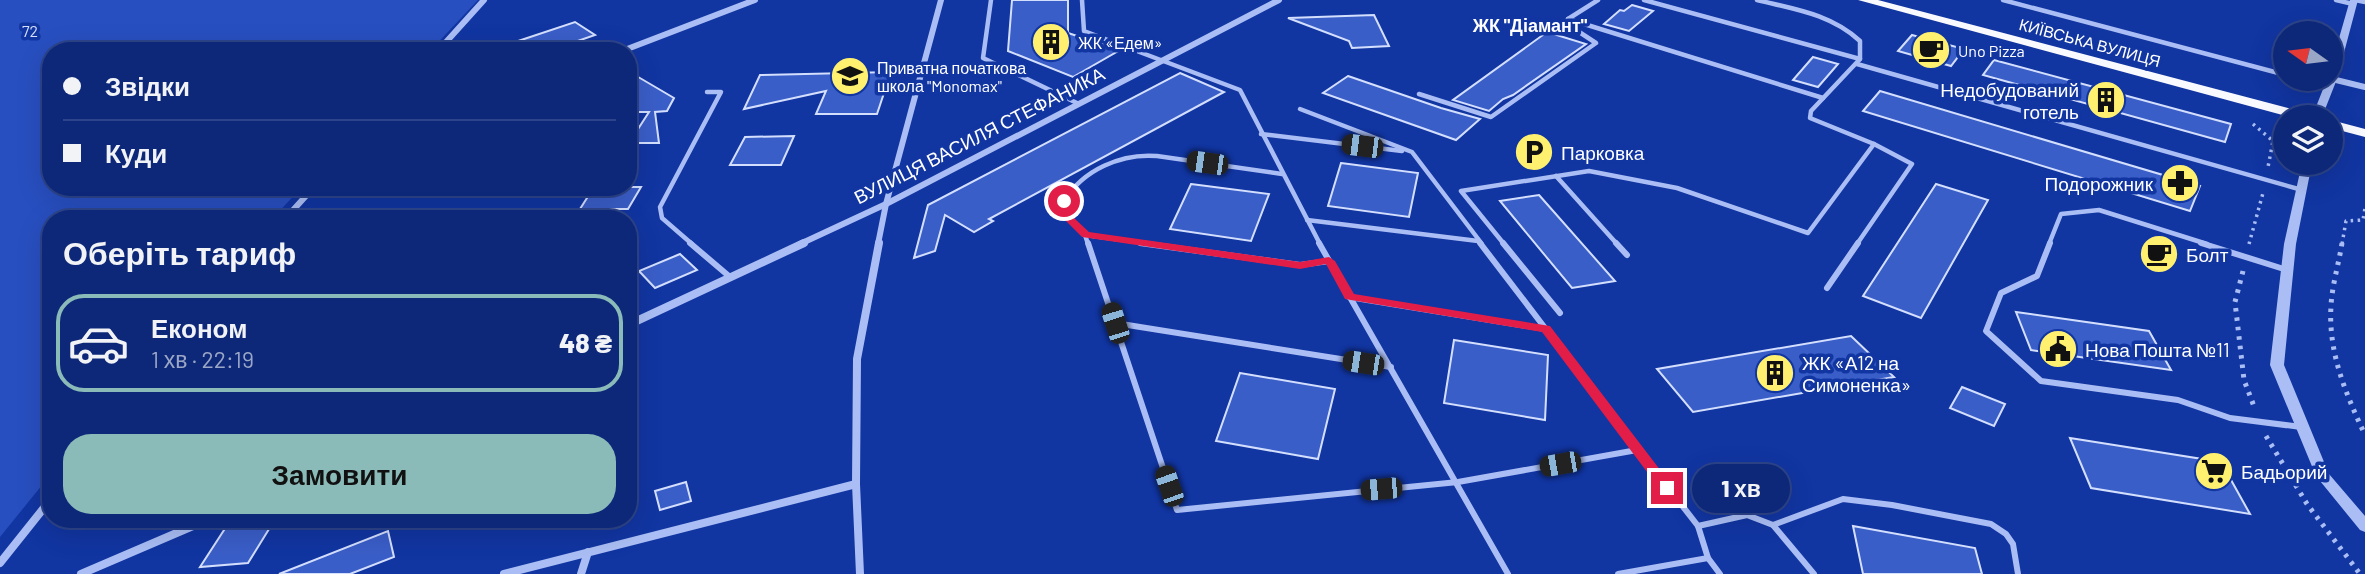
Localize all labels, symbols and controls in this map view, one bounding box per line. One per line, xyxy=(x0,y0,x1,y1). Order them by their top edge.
district label: ЖК "Діамант" xyxy=(1472,14,1588,36)
street label: КИЇВСЬКА ВУЛИЦЯ xyxy=(2017,14,2163,70)
park label: 72 xyxy=(22,21,38,40)
building icon: ЖК «Едем» xyxy=(1030,21,1072,63)
north arrow xyxy=(2273,21,2343,91)
map controls xyxy=(2273,21,2343,175)
cafe icon: Uno Pizza xyxy=(1910,29,1952,71)
place label: ЖК «Едем» xyxy=(1078,33,1162,52)
place label: Uno Pizza xyxy=(1958,41,2025,60)
school or university icon: Приватна початкова школа "Monomax" xyxy=(829,55,871,97)
place label: Приватна початкова школа "Monomax" xyxy=(877,58,1026,95)
street label: ВУЛИЦЯ ВАСИЛЯ СТЕФАНИКА xyxy=(850,61,1108,208)
text: Звідки xyxy=(105,70,190,101)
place label: Недобудований готель xyxy=(1940,78,2079,123)
building icon: Недобудований готель xyxy=(2085,79,2127,121)
button: layers xyxy=(2273,105,2343,175)
parking icon: Парковка xyxy=(1513,131,1555,173)
car xyxy=(1340,133,1385,159)
text: Куди xyxy=(105,137,167,168)
place label: Парковка xyxy=(1561,141,1645,164)
car xyxy=(1185,150,1230,176)
pharmacy icon: Подорожник xyxy=(2159,162,2201,204)
place label: Подорожник xyxy=(2044,172,2154,195)
route start xyxy=(1048,185,1080,217)
text: Оберіть тариф xyxy=(63,233,296,271)
cafe icon: Болт xyxy=(2138,233,2180,275)
place label: Болт xyxy=(2186,243,2229,266)
car xyxy=(1099,300,1132,346)
icon: car xyxy=(67,312,130,375)
text: Економ xyxy=(151,312,247,343)
text: 48 ₴ xyxy=(559,327,612,358)
public building icon: Нова Пошта №11 xyxy=(2037,328,2079,370)
place label: Нова Пошта №11 xyxy=(2085,338,2230,361)
text: 1 хв · 22:19 xyxy=(151,345,254,373)
car xyxy=(1341,349,1386,377)
place label: ЖК «А12 на Симоненка» xyxy=(1802,351,1911,396)
building icon: ЖК «А12 на Симоненка» xyxy=(1754,352,1796,394)
button: Замовити xyxy=(63,434,616,514)
car xyxy=(1538,450,1583,478)
supermarket icon: Бадьорий xyxy=(2193,450,2235,492)
place label: Бадьорий xyxy=(2241,460,2327,483)
car xyxy=(1153,463,1186,509)
callout: 1 хв xyxy=(1692,463,1790,512)
route end xyxy=(1651,472,1683,504)
text: 1 хв xyxy=(1721,474,1761,502)
car xyxy=(1360,477,1403,501)

